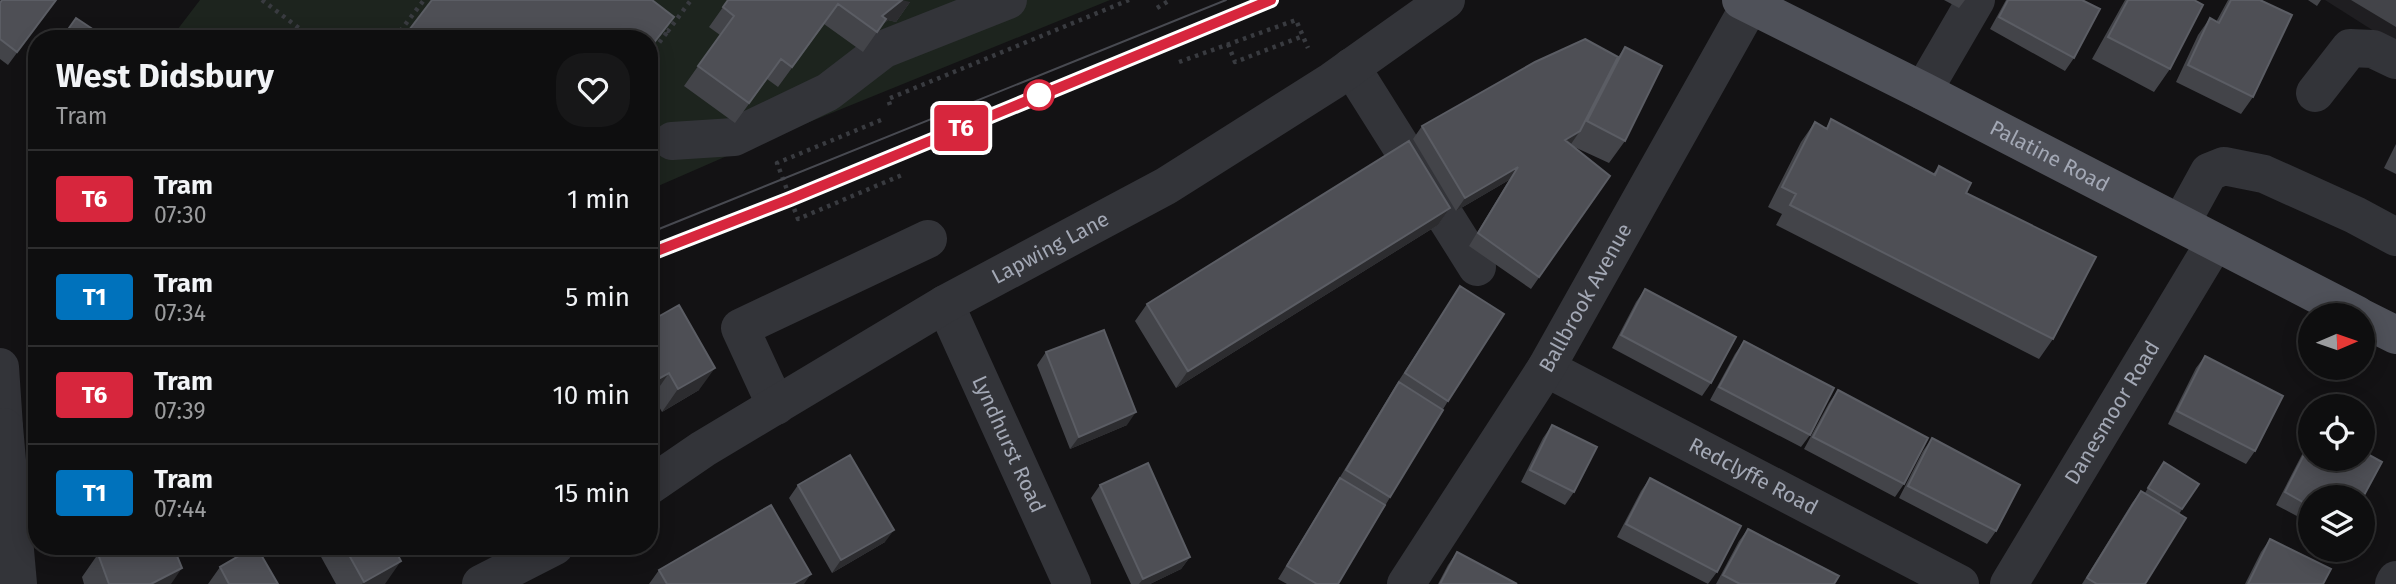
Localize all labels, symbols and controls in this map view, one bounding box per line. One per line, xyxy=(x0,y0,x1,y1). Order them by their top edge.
button: heart xyxy=(556,53,630,127)
text: West Didsbury xyxy=(56,56,274,96)
unlabelled marker xyxy=(1024,80,1054,110)
text: Tram xyxy=(56,102,108,130)
line badge: T6 xyxy=(930,105,992,151)
text: T6 xyxy=(948,114,974,142)
street label: Palatine Road xyxy=(1985,115,2114,198)
text: Tram xyxy=(154,170,213,201)
text: 1 min xyxy=(567,184,630,215)
text: T6 xyxy=(82,185,107,213)
text: 07:30 xyxy=(154,201,207,229)
street label: Lapwing Lane xyxy=(987,206,1114,290)
street label: Ballbrook Avenue xyxy=(1533,219,1638,377)
text: Tram xyxy=(154,268,213,299)
text: 5 min xyxy=(565,282,630,313)
text: T1 xyxy=(83,283,106,311)
text: 07:34 xyxy=(154,299,206,327)
north arrow xyxy=(2298,303,2375,380)
map controls xyxy=(2298,303,2375,562)
street label: Danesmoor Road xyxy=(2059,336,2165,489)
text: Tram xyxy=(154,366,213,397)
street label: Lyndhurst Road xyxy=(966,371,1051,517)
text: 10 min xyxy=(552,380,630,411)
text: T6 xyxy=(82,381,107,409)
button: locate xyxy=(2298,394,2375,471)
text: 07:39 xyxy=(154,397,206,425)
street label: Redclyffe Road xyxy=(1684,432,1822,521)
text: Tram xyxy=(154,464,213,495)
text: 15 min xyxy=(554,478,630,509)
text: T1 xyxy=(83,479,106,507)
button: layers xyxy=(2298,485,2375,562)
text: 07:44 xyxy=(154,495,206,523)

